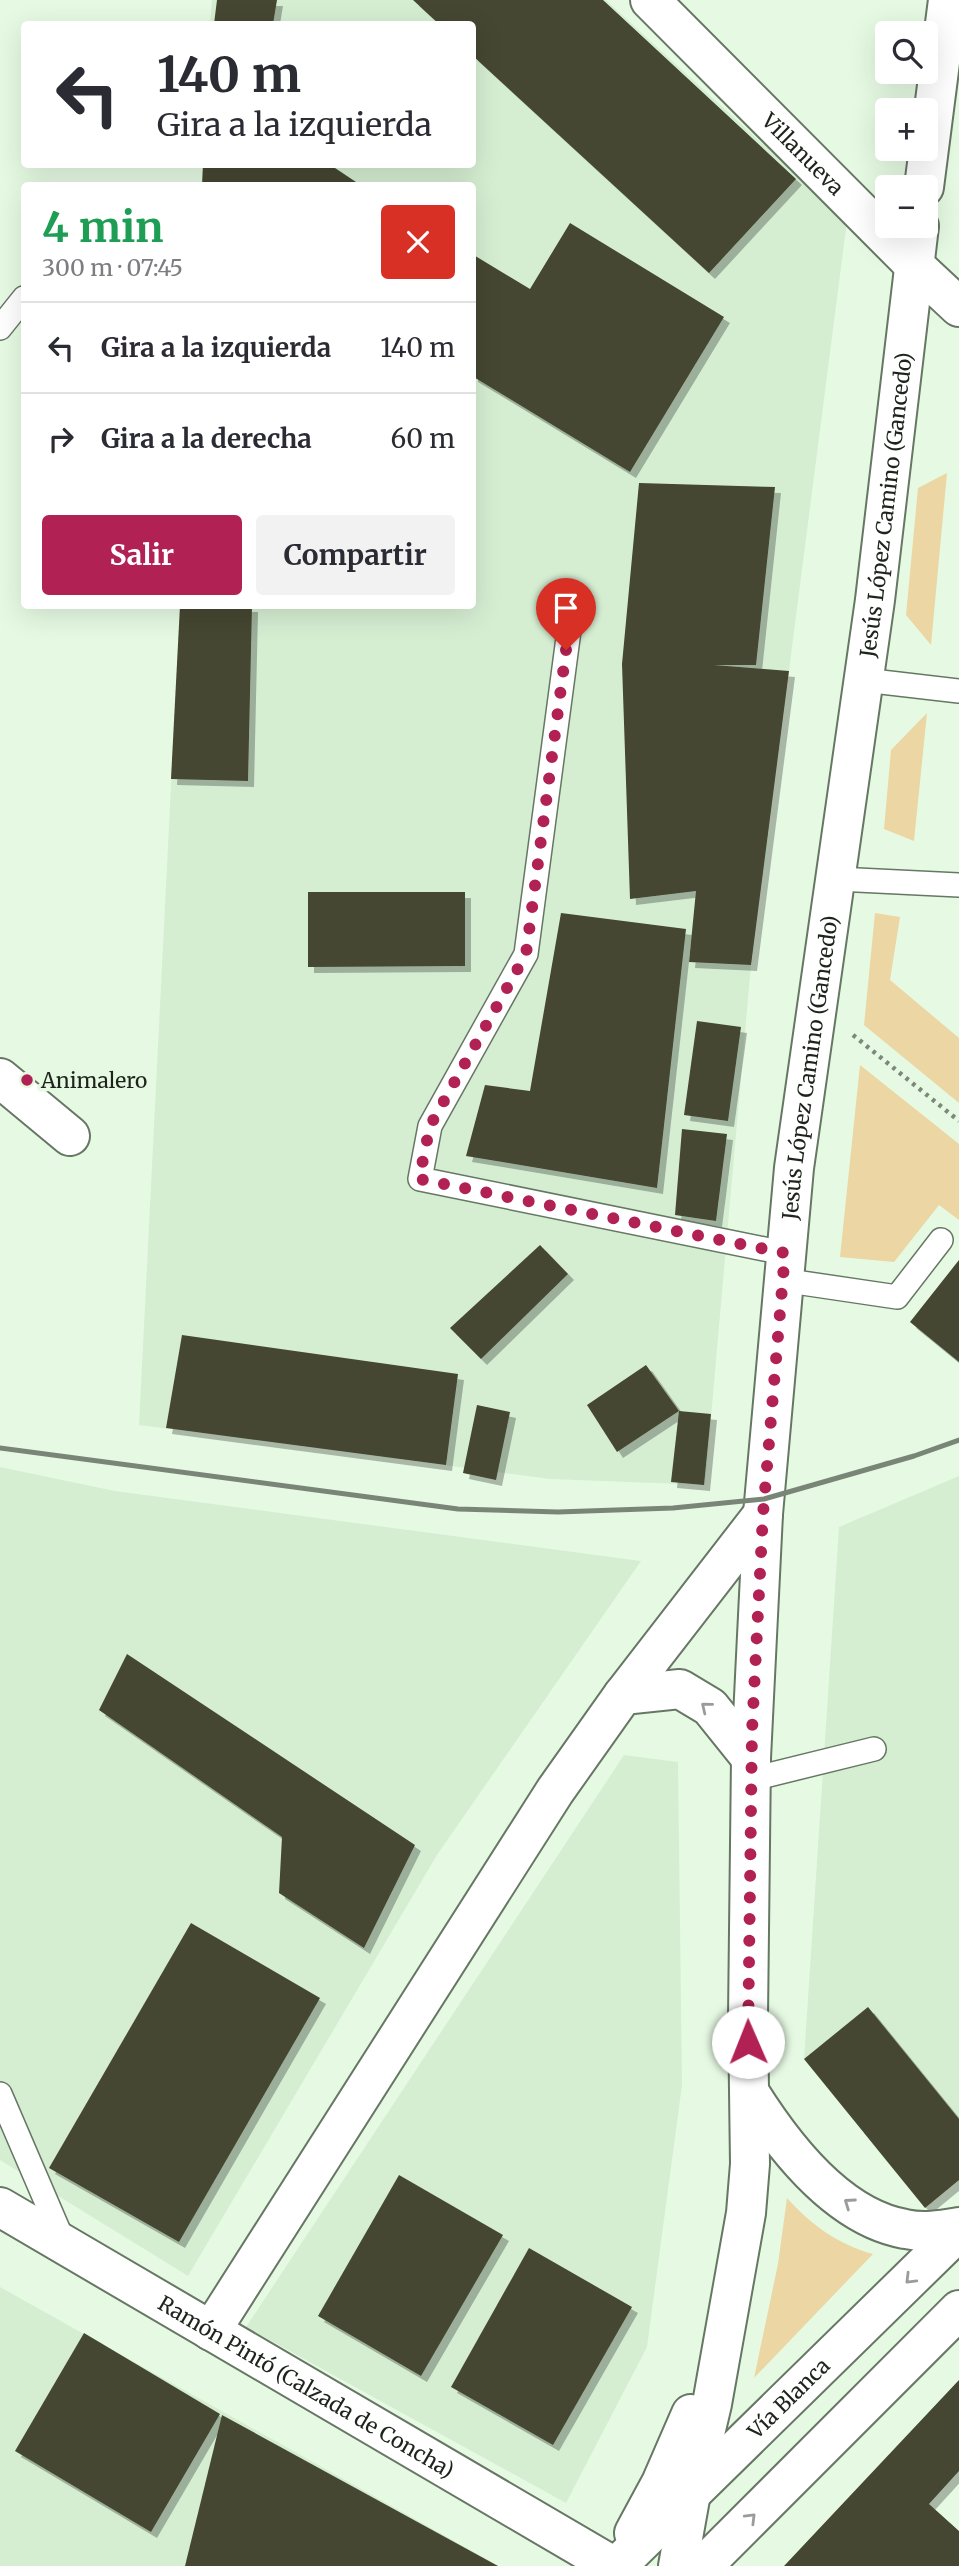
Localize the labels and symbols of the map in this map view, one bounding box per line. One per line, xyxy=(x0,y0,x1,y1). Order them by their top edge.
street label: Villanueva xyxy=(756,106,850,201)
street label: Jesús López Camino (Gancedo) xyxy=(853,351,918,660)
pin xyxy=(536,578,596,650)
street label: Jesús López Camino (Gancedo) xyxy=(776,914,843,1222)
place label: Animalero xyxy=(40,1067,147,1094)
marker: Animalero xyxy=(19,1072,35,1088)
one-way arrow xyxy=(702,1703,714,1716)
position arrow xyxy=(711,2005,785,2079)
one-way arrow xyxy=(844,2199,857,2211)
one-way arrow xyxy=(906,2270,919,2283)
street label: Ramón Pintó (Calzada de Concha) xyxy=(154,2289,459,2484)
street label: Vía Blanca xyxy=(741,2352,835,2445)
one-way arrow xyxy=(742,2513,755,2526)

